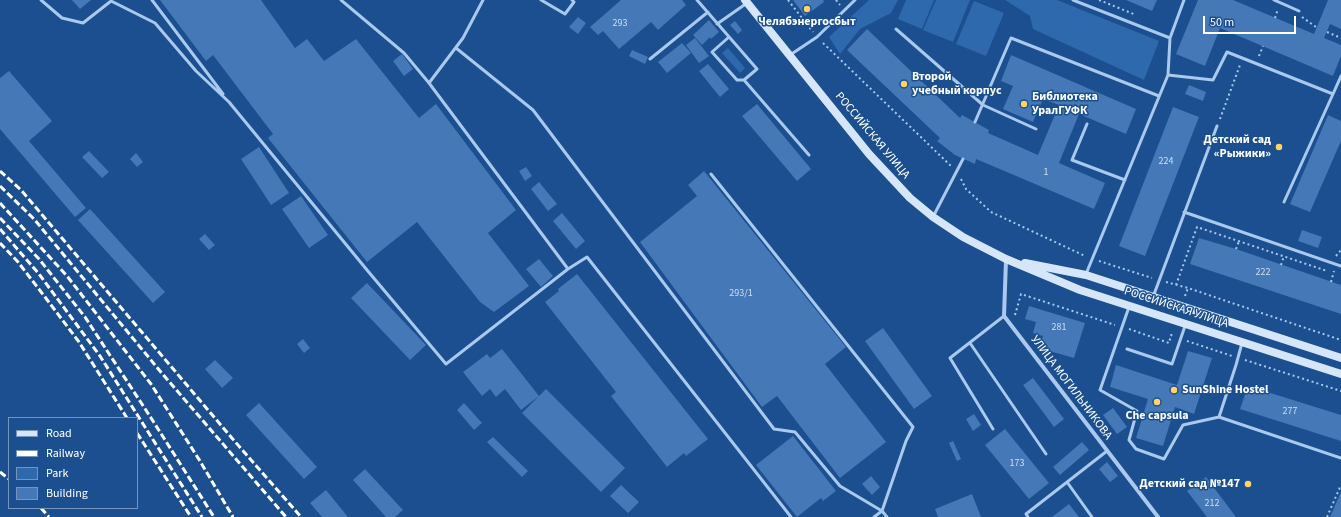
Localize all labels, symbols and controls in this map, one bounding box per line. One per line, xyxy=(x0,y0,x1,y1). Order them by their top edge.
marker: Челябэнергосбыт xyxy=(802,4,812,14)
scale bar xyxy=(1205,8,1298,34)
text: 50 m xyxy=(1210,14,1234,31)
place label: Челябэнергосбыт xyxy=(758,15,856,29)
house number: 293 xyxy=(613,18,627,30)
place label: Второй учебный корпус xyxy=(912,70,1001,98)
marker: Второй учебный корпус xyxy=(899,79,909,89)
street label: РОССИЙСКАЯ УЛИЦА xyxy=(832,90,912,182)
place label: Библиотека УралГУФК xyxy=(1032,90,1098,118)
marker: Библиотека УралГУФК xyxy=(1019,99,1029,109)
place label: Детский сад «Рыжики» xyxy=(1204,133,1271,161)
marker: Детский сад «Рыжики» xyxy=(1274,142,1284,152)
house number: 224 xyxy=(1159,156,1173,168)
house number: 1 xyxy=(1044,167,1048,179)
house number: 222 xyxy=(1256,267,1270,279)
street label: РОССИЙСКАЯ УЛИЦА xyxy=(1122,284,1230,332)
house number: 293/1 xyxy=(729,288,753,300)
house number: 281 xyxy=(1052,322,1066,334)
street label: УЛИЦА МОГИЛЬНИКОВА xyxy=(1027,333,1115,443)
place label: SunShine Hostel xyxy=(1182,383,1268,397)
marker: SunShine Hostel xyxy=(1169,385,1179,395)
marker: Che capsula xyxy=(1152,397,1162,407)
house number: 277 xyxy=(1283,406,1297,418)
place label: Che capsula xyxy=(1126,409,1188,423)
legend xyxy=(8,417,138,509)
text: Road xyxy=(46,425,72,442)
text: Railway xyxy=(46,445,85,462)
house number: 173 xyxy=(1010,458,1024,470)
text: Park xyxy=(46,465,68,482)
place label: Детский сад №147 xyxy=(1140,477,1240,491)
marker: Детский сад №147 xyxy=(1243,479,1253,489)
text: Building xyxy=(46,485,88,502)
house number: 212 xyxy=(1205,498,1219,510)

